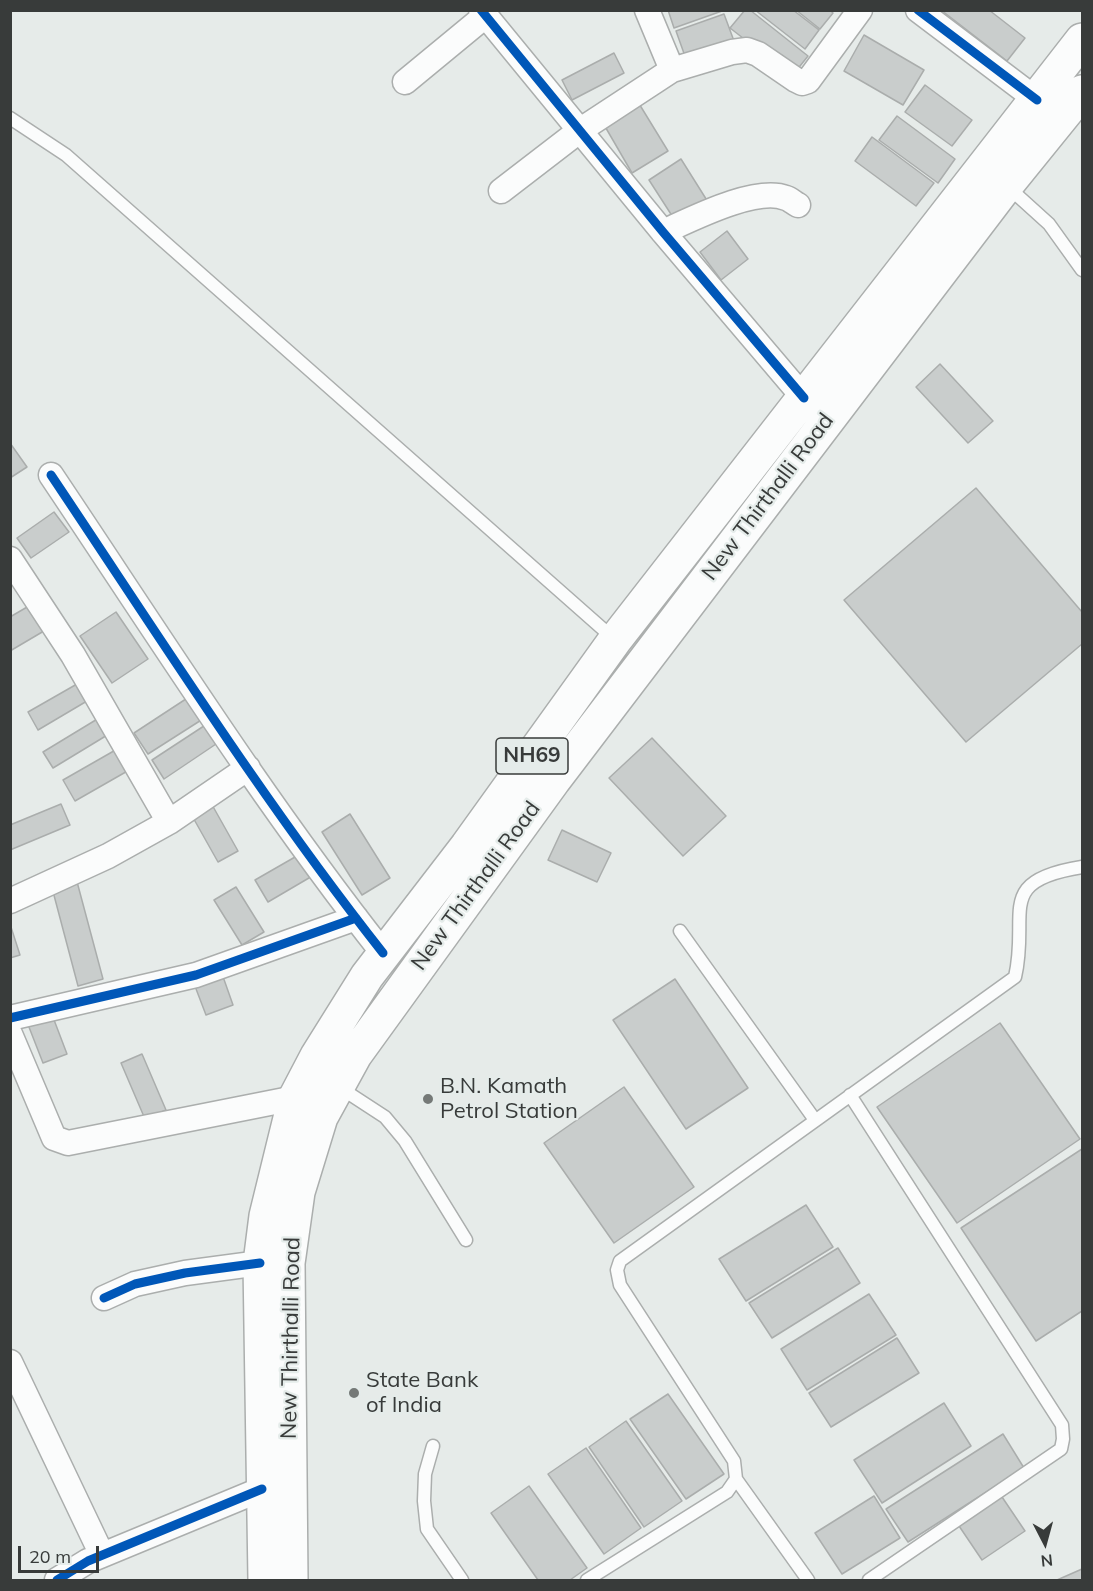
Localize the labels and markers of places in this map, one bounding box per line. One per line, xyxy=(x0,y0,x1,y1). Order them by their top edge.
place label: B.N. Kamath Petrol Station xyxy=(440,1073,578,1124)
marker: B.N. Kamath Petrol Station xyxy=(421,1092,435,1106)
place label: State Bank of India xyxy=(366,1367,478,1418)
marker: State Bank of India xyxy=(347,1386,361,1400)

